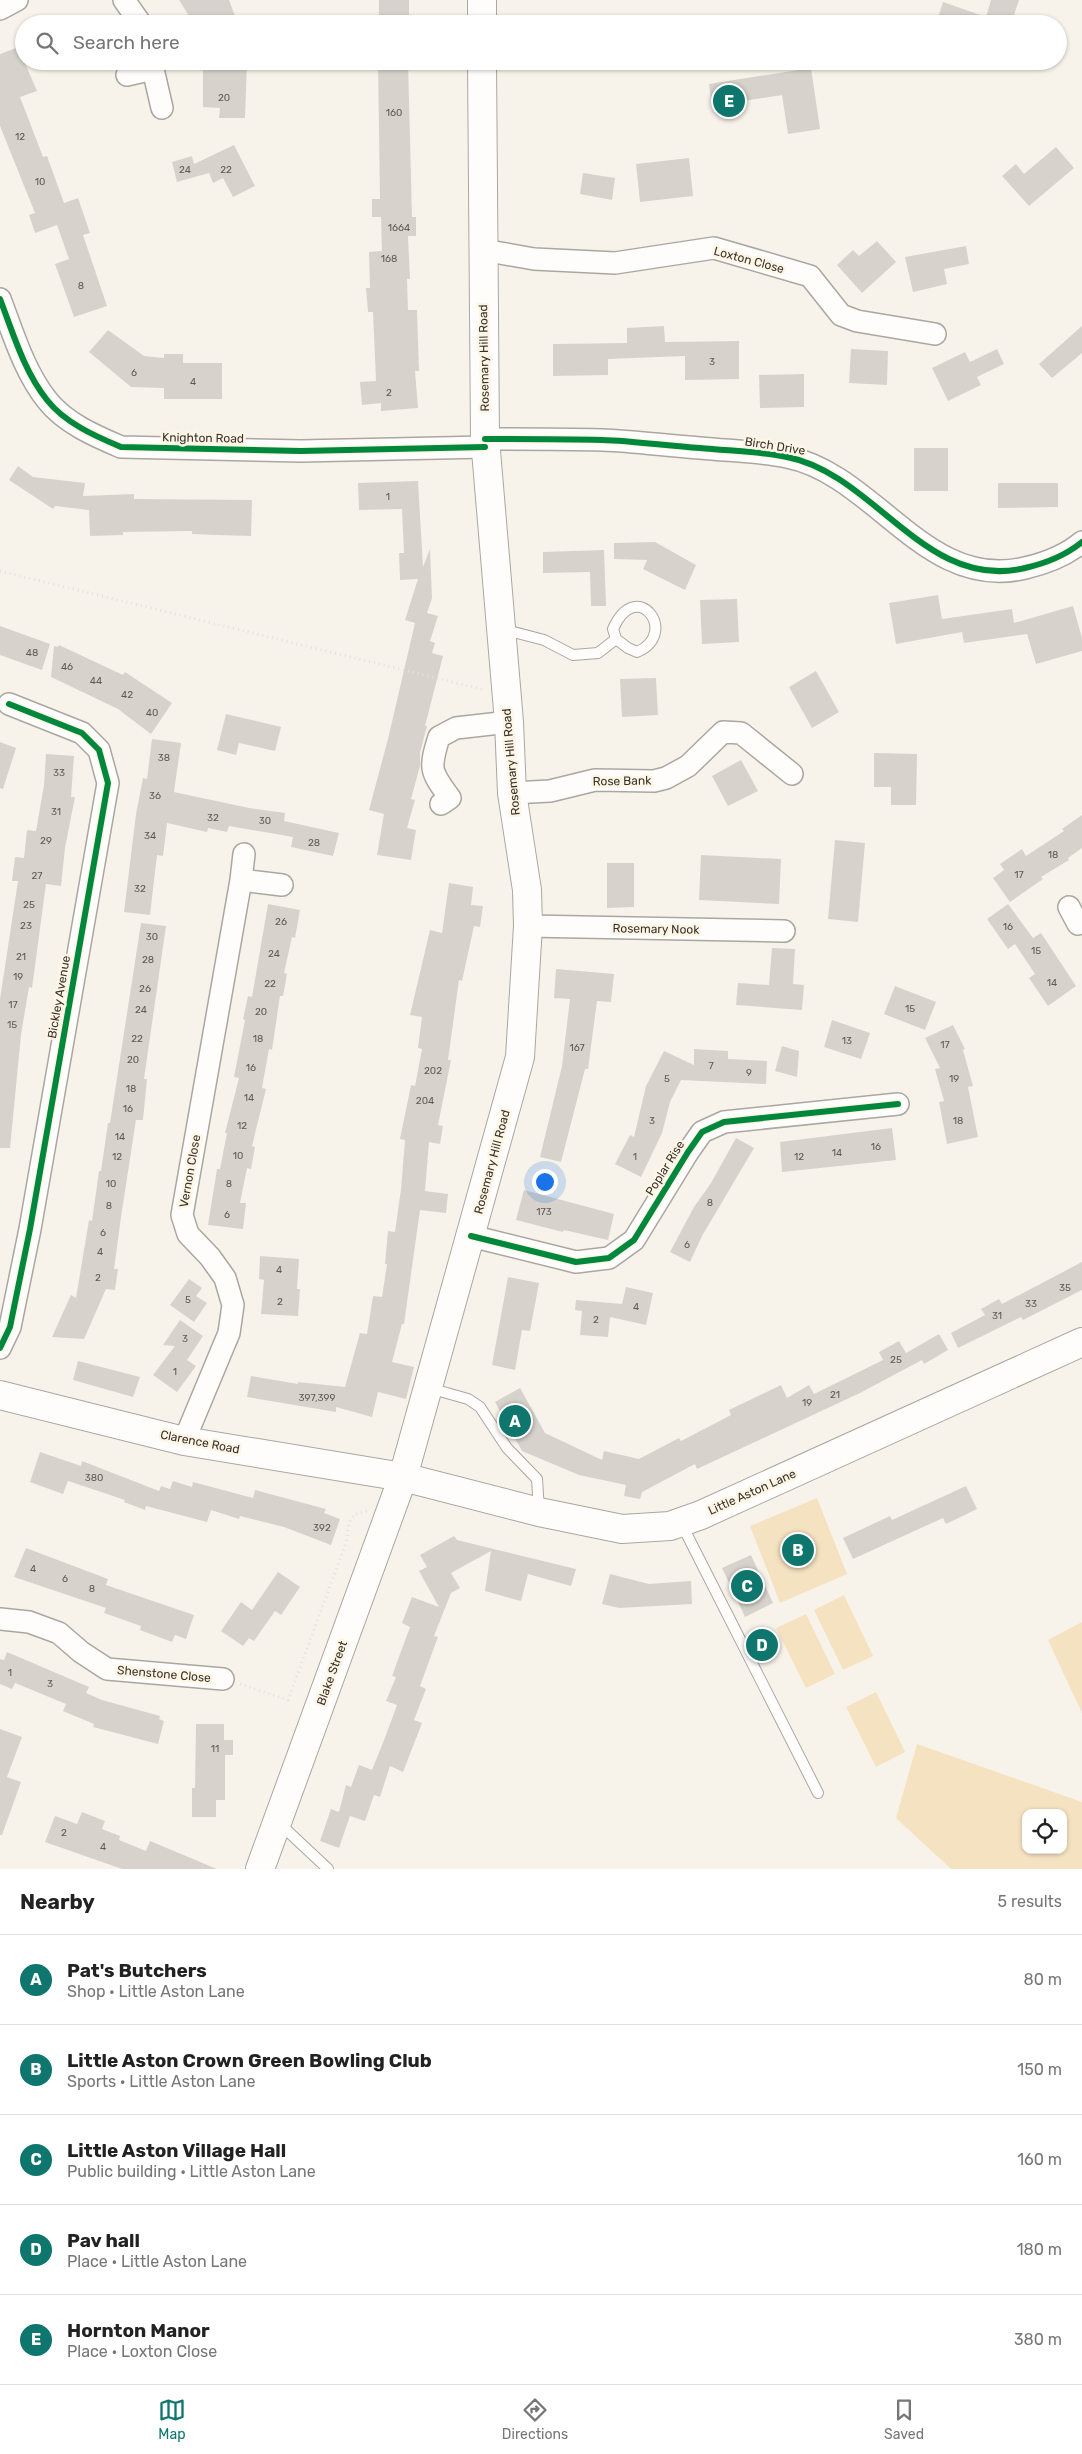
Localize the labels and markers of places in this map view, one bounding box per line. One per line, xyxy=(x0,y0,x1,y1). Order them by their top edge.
pin: E xyxy=(713,82,745,120)
pin: A xyxy=(499,1402,531,1440)
pin: B xyxy=(782,1531,814,1569)
pin: C xyxy=(731,1567,763,1605)
pin: D xyxy=(746,1626,778,1664)

